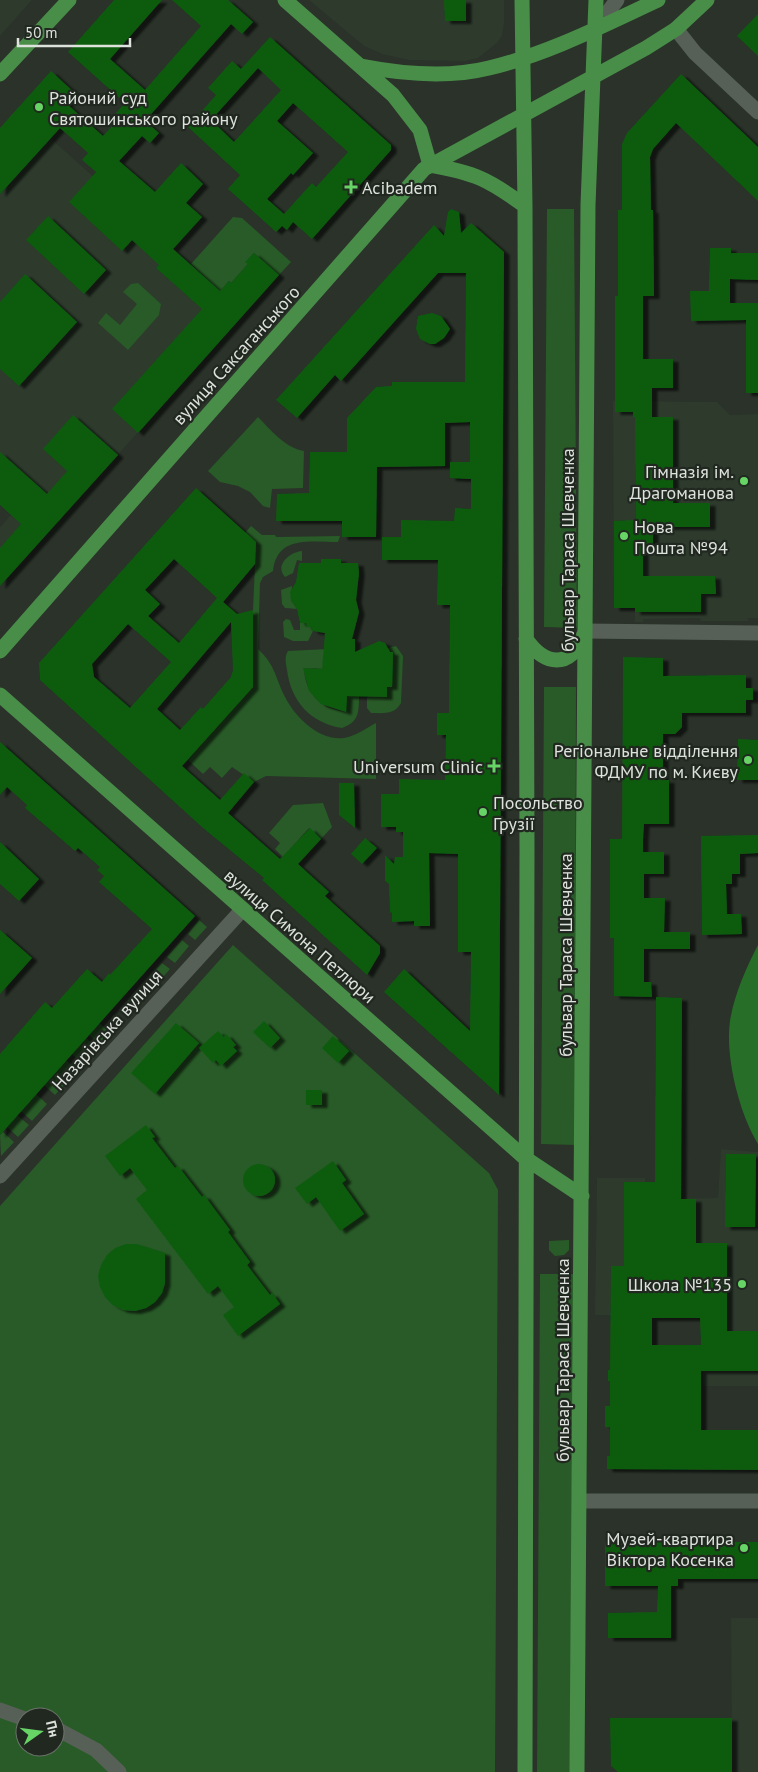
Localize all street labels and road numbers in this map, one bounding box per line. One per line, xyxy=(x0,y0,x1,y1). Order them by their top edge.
street label: вулиця Саксаганського xyxy=(167,281,305,429)
street label: бульвар Тараса Шевченка xyxy=(556,448,579,652)
street label: бульвар Тараса Шевченка xyxy=(554,853,577,1057)
street label: вулиця Симона Петлюри xyxy=(219,864,381,1008)
street label: Назарівська вулиця xyxy=(47,965,167,1095)
street label: бульвар Тараса Шевченка xyxy=(551,1258,574,1462)

